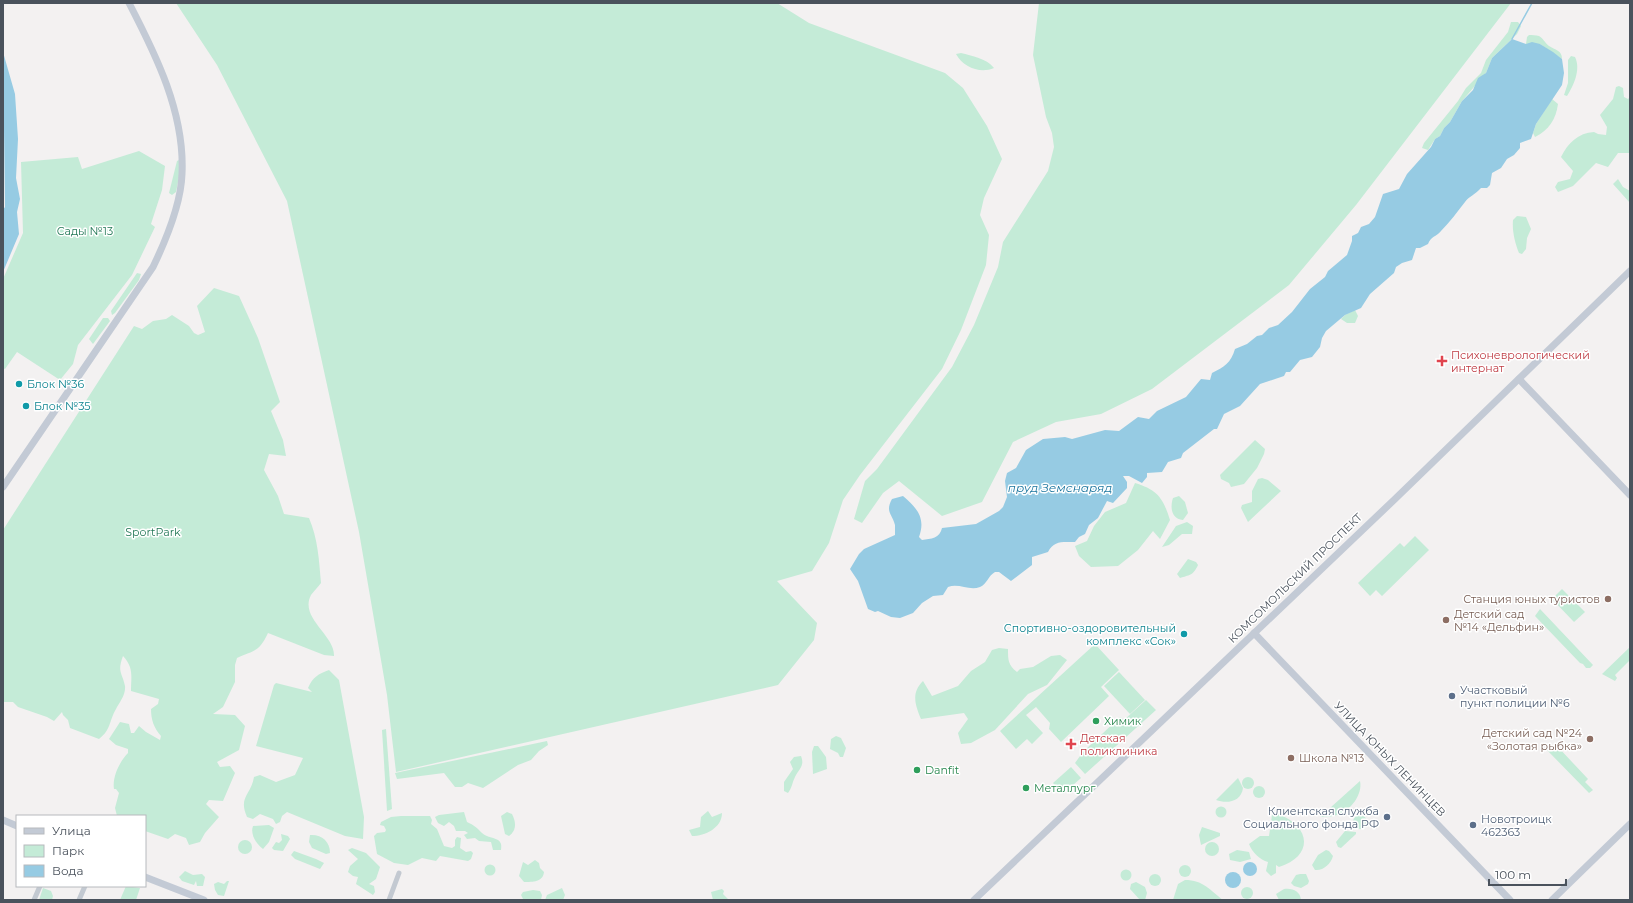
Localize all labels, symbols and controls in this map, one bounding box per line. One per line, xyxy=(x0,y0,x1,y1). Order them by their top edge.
park label: Сады №13 xyxy=(57,224,113,238)
place label: Психоневрологический интернат xyxy=(1451,348,1590,375)
marker: Психоневрологический интернат xyxy=(1436,355,1448,367)
place label: Блок №36 xyxy=(27,377,84,391)
marker: Блок №36 xyxy=(14,379,24,389)
place label: Блок №35 xyxy=(34,399,91,413)
marker: Блок №35 xyxy=(21,401,31,411)
water label: пруд Земснаряд xyxy=(1008,480,1112,495)
street label: КОМСОМОЛЬСКИЙ ПРОСПЕКТ xyxy=(1225,510,1365,646)
park label: SportPark xyxy=(125,525,181,539)
place label: Станция юных туристов xyxy=(1463,592,1600,606)
marker: Станция юных туристов xyxy=(1603,594,1613,604)
place label: Детский сад №14 «Дельфин» xyxy=(1454,607,1544,634)
marker: Детский сад №14 «Дельфин» xyxy=(1441,615,1451,625)
place label: Спортивно-оздоровительный комплекс «Сок» xyxy=(1004,621,1176,648)
marker: Спортивно-оздоровительный комплекс «Сок» xyxy=(1179,629,1189,639)
place label: Участковый пункт полиции №6 xyxy=(1460,683,1570,710)
marker: Участковый пункт полиции №6 xyxy=(1447,691,1457,701)
street label: УЛИЦА ЮНЫХ ЛЕНИНЦЕВ xyxy=(1331,699,1449,819)
place label: Химик xyxy=(1104,714,1142,728)
marker: Химик xyxy=(1091,716,1101,726)
place label: Детский сад №24 «Золотая рыбка» xyxy=(1482,726,1583,753)
place label: Детская поликлиника xyxy=(1080,731,1158,758)
marker: Детский сад №24 «Золотая рыбка» xyxy=(1585,734,1595,744)
marker: Детская поликлиника xyxy=(1065,738,1077,750)
place label: Школа №13 xyxy=(1299,751,1364,765)
marker: Школа №13 xyxy=(1286,753,1296,763)
place label: Danfit xyxy=(925,763,960,777)
marker: Danfit xyxy=(912,765,922,775)
place label: Металлург xyxy=(1034,781,1096,795)
marker: Металлург xyxy=(1021,783,1031,793)
place label: Клиентская служба Социального фонда РФ xyxy=(1243,804,1379,831)
marker: Клиентская служба Социального фонда РФ xyxy=(1382,812,1392,822)
place label: Новотроицк 462363 xyxy=(1481,812,1552,839)
legend xyxy=(16,815,146,887)
marker: Новотроицк 462363 xyxy=(1468,820,1478,830)
text: Улица xyxy=(52,823,91,838)
text: Парк xyxy=(52,843,84,858)
scale bar xyxy=(1489,861,1566,887)
text: Вода xyxy=(52,863,83,878)
text: 100 m xyxy=(1495,867,1531,882)

